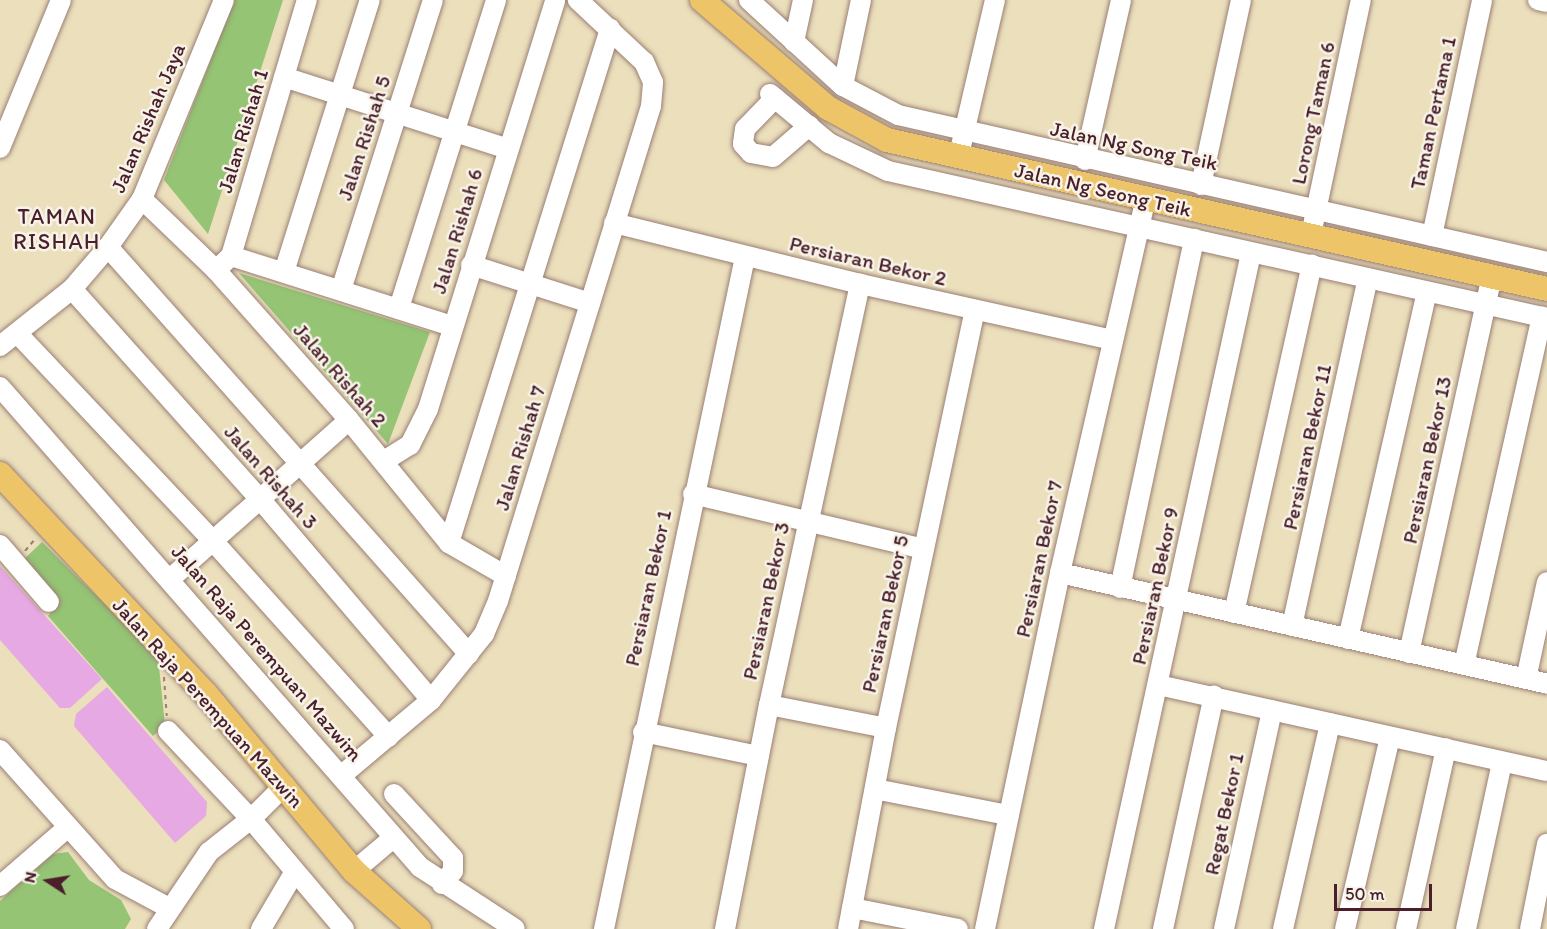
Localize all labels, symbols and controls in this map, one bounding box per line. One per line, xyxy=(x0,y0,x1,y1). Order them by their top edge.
street label: Taman Pertama 1 xyxy=(1405,34,1461,192)
street label: Jalan Rishah Jaya xyxy=(106,40,190,196)
street label: Lorong Taman 6 xyxy=(1286,41,1340,185)
street label: Jalan Rishah 1 xyxy=(212,67,274,195)
street label: Jalan Rishah 5 xyxy=(332,73,396,203)
street label: Jalan Ng Song Teik xyxy=(1049,116,1219,176)
street label: Jalan Ng Seong Teik xyxy=(1013,158,1193,222)
street label: Jalan Rishah 6 xyxy=(426,166,488,296)
district label: TAMAN RISHAH xyxy=(13,203,101,254)
street label: Persiaran Bekor 2 xyxy=(787,231,949,291)
street label: Jalan Rishah 2 xyxy=(288,318,392,432)
street label: Persiaran Bekor 11 xyxy=(1277,362,1337,532)
street label: Persiaran Bekor 13 xyxy=(1397,374,1457,546)
street label: Jalan Rishah 7 xyxy=(489,383,551,513)
street label: Jalan Rishah 3 xyxy=(219,420,323,534)
street label: Persiaran Bekor 7 xyxy=(1010,478,1068,640)
street label: Persiaran Bekor 9 xyxy=(1126,505,1184,667)
street label: Persiaran Bekor 1 xyxy=(619,508,677,668)
street label: Persiaran Bekor 3 xyxy=(737,520,795,682)
street label: Persiaran Bekor 5 xyxy=(856,533,914,695)
street label: Jalan Raja Perempuan Mazwim xyxy=(166,540,368,766)
street label: Jalan Raja Perempuan Mazwin xyxy=(107,593,309,813)
street label: Regat Bekor 1 xyxy=(1199,751,1249,877)
north arrow xyxy=(18,851,78,911)
text: N xyxy=(19,870,40,884)
scale bar xyxy=(1337,872,1434,910)
text: 50 m xyxy=(1345,883,1385,905)

